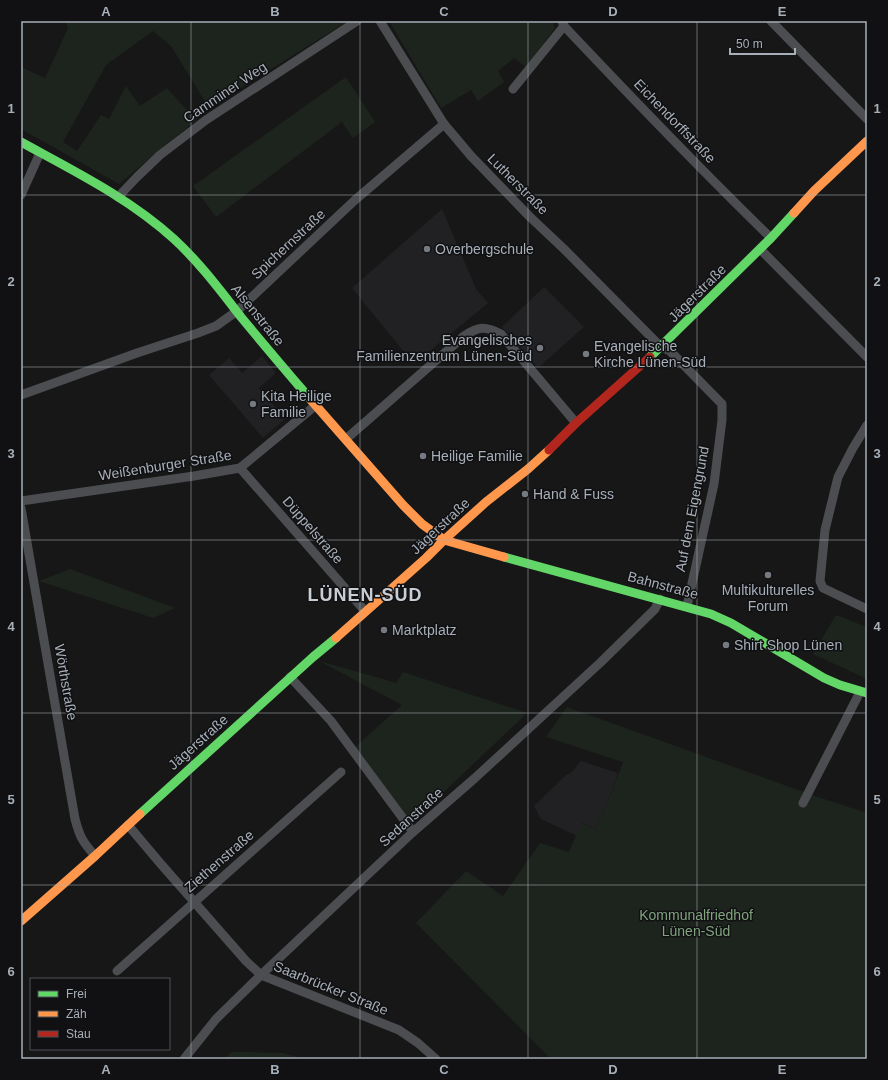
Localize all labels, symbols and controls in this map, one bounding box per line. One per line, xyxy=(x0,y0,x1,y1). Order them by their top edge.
text: A xyxy=(101,4,111,19)
text: B xyxy=(270,4,280,19)
text: C xyxy=(439,4,449,19)
text: D xyxy=(608,4,618,19)
text: E xyxy=(778,4,787,19)
scale bar xyxy=(730,30,795,56)
text: 50 m xyxy=(736,37,763,51)
street label: Camminer Weg xyxy=(180,58,270,126)
street label: Eichendorffstraße xyxy=(631,76,719,166)
text: 1 xyxy=(7,101,15,116)
text: 1 xyxy=(873,101,881,116)
street label: Lutherstraße xyxy=(484,150,552,218)
street label: Spichernstraße xyxy=(248,206,328,282)
place label: Overbergschule xyxy=(435,241,534,257)
marker: Overbergschule xyxy=(422,244,432,254)
street label: Jägerstraße xyxy=(665,261,729,325)
text: 2 xyxy=(7,274,15,289)
text: 2 xyxy=(873,274,881,289)
street label: Alsenstraße xyxy=(228,281,288,349)
place label: Evangelisches Familienzentrum Lünen-Süd xyxy=(356,332,532,364)
place label: Evangelische Kirche Lünen-Süd xyxy=(594,338,706,370)
marker: Evangelisches Familienzentrum Lünen-Süd xyxy=(535,343,545,353)
marker: Evangelische Kirche Lünen-Süd xyxy=(581,349,591,359)
place label: Kita Heilige Familie xyxy=(261,388,332,420)
marker: Kita Heilige Familie xyxy=(248,399,258,409)
street label: Auf dem Eigengrund xyxy=(672,445,712,573)
text: 3 xyxy=(7,446,15,461)
text: 3 xyxy=(873,446,881,461)
street label: Weißenburger Straße xyxy=(97,447,233,483)
place label: Heilige Familie xyxy=(431,448,523,464)
marker: Heilige Familie xyxy=(418,451,428,461)
place label: Hand & Fuss xyxy=(533,486,614,502)
marker: Hand & Fuss xyxy=(520,489,530,499)
street label: Düppelstraße xyxy=(279,493,347,567)
street label: Jägerstraße xyxy=(407,495,473,557)
street label: Bahnstraße xyxy=(626,568,700,602)
marker: Multikulturelles Forum xyxy=(763,570,773,580)
place label: Multikulturelles Forum xyxy=(722,582,814,614)
district label: LÜNEN-SÜD xyxy=(308,585,423,605)
text: 4 xyxy=(7,619,15,634)
text: 4 xyxy=(873,619,881,634)
place label: Marktplatz xyxy=(392,622,457,638)
marker: Marktplatz xyxy=(379,625,389,635)
place label: Shirt Shop Lünen xyxy=(734,637,842,653)
marker: Shirt Shop Lünen xyxy=(721,640,731,650)
street label: Wörthstraße xyxy=(51,643,81,722)
street label: Jägerstraße xyxy=(165,711,231,773)
street label: Sedanstraße xyxy=(376,784,446,850)
text: 5 xyxy=(7,792,15,807)
text: 5 xyxy=(873,792,881,807)
street label: Ziethenstraße xyxy=(181,826,257,895)
park label: Kommunalfriedhof Lünen-Süd xyxy=(639,907,753,939)
street label: Saarbrücker Straße xyxy=(271,958,391,1018)
text: 6 xyxy=(7,964,15,979)
text: 6 xyxy=(873,964,881,979)
legend xyxy=(30,978,170,1050)
text: Frei xyxy=(66,987,87,1001)
text: Zäh xyxy=(66,1007,87,1021)
text: Stau xyxy=(66,1027,91,1041)
text: A xyxy=(101,1062,111,1077)
text: B xyxy=(270,1062,280,1077)
text: C xyxy=(439,1062,449,1077)
text: D xyxy=(608,1062,618,1077)
text: E xyxy=(778,1062,787,1077)

